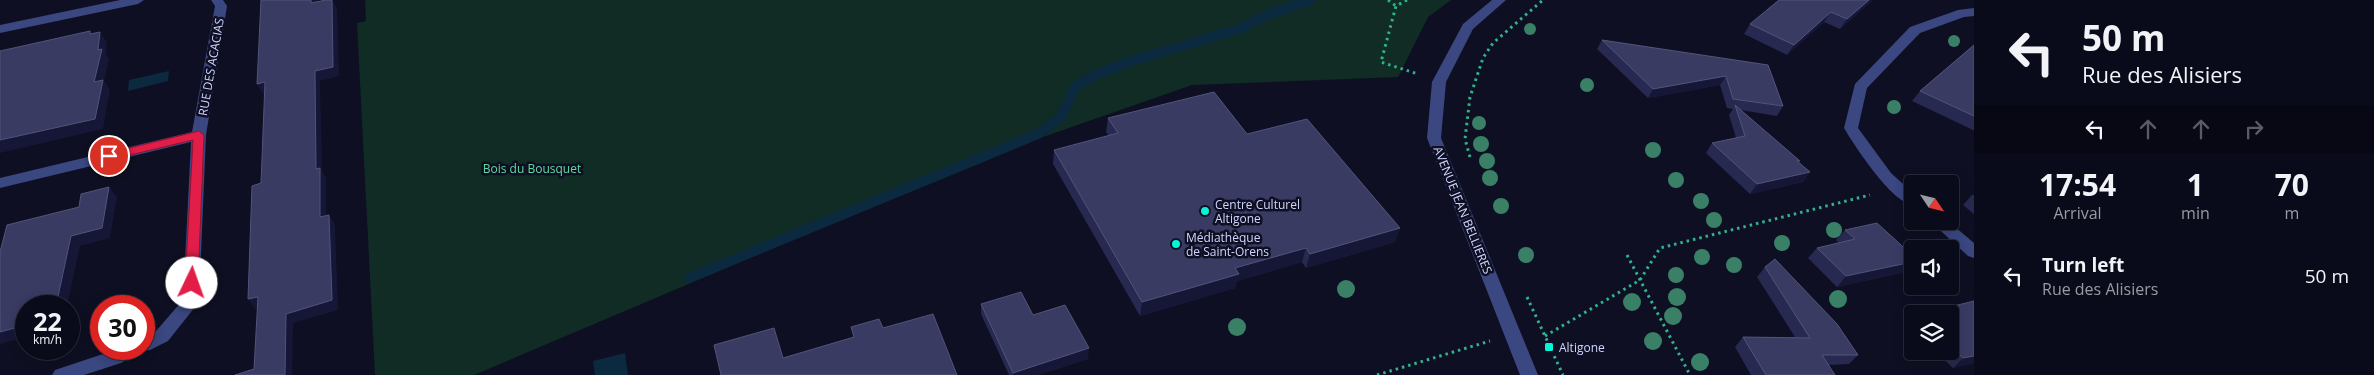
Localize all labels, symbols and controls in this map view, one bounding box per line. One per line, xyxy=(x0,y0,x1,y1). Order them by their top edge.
text: 50 m xyxy=(2082,14,2165,61)
street label: RUE DES ACACIAS xyxy=(194,17,228,117)
icon: left xyxy=(1999,20,2064,85)
text: Rue des Alisiers xyxy=(2082,59,2242,89)
icon: left xyxy=(2081,115,2109,143)
icon: ahead xyxy=(2134,115,2162,143)
icon: ahead xyxy=(2187,115,2215,143)
icon: right xyxy=(2240,115,2268,143)
pin xyxy=(88,135,130,177)
icon: arrive xyxy=(95,142,123,170)
street label: AVENUE JEAN BELLIERES xyxy=(1430,144,1496,276)
park label: Bois du Bousquet xyxy=(483,160,581,177)
text: 17:54 xyxy=(2039,164,2116,205)
text: 1 xyxy=(2187,164,2204,205)
text: 70 xyxy=(2275,164,2309,205)
north arrow xyxy=(1904,175,1959,230)
map controls xyxy=(1904,175,1959,360)
place label: Centre Culturel Altigone xyxy=(1215,196,1300,227)
text: Arrival xyxy=(2053,202,2102,224)
text: min xyxy=(2181,202,2210,224)
text: m xyxy=(2284,202,2299,224)
marker: Centre Culturel Altigone xyxy=(1199,205,1211,217)
place label: Médiathèque de Saint-Orens xyxy=(1186,229,1269,260)
marker: Médiathèque de Saint-Orens xyxy=(1170,238,1182,250)
button: sound xyxy=(1904,240,1959,295)
text: Turn left xyxy=(2042,252,2124,278)
position arrow xyxy=(165,256,217,308)
icon: left xyxy=(1999,262,2027,290)
text: 50 m xyxy=(2305,263,2349,289)
text: Rue des Alisiers xyxy=(2042,278,2158,300)
speed limit sign: 30 xyxy=(90,295,155,360)
text: 22 xyxy=(33,304,62,338)
button: layers xyxy=(1904,305,1959,360)
text: km/h xyxy=(33,331,62,348)
place label: Altigone xyxy=(1559,339,1605,356)
marker: Altigone xyxy=(1543,341,1555,353)

